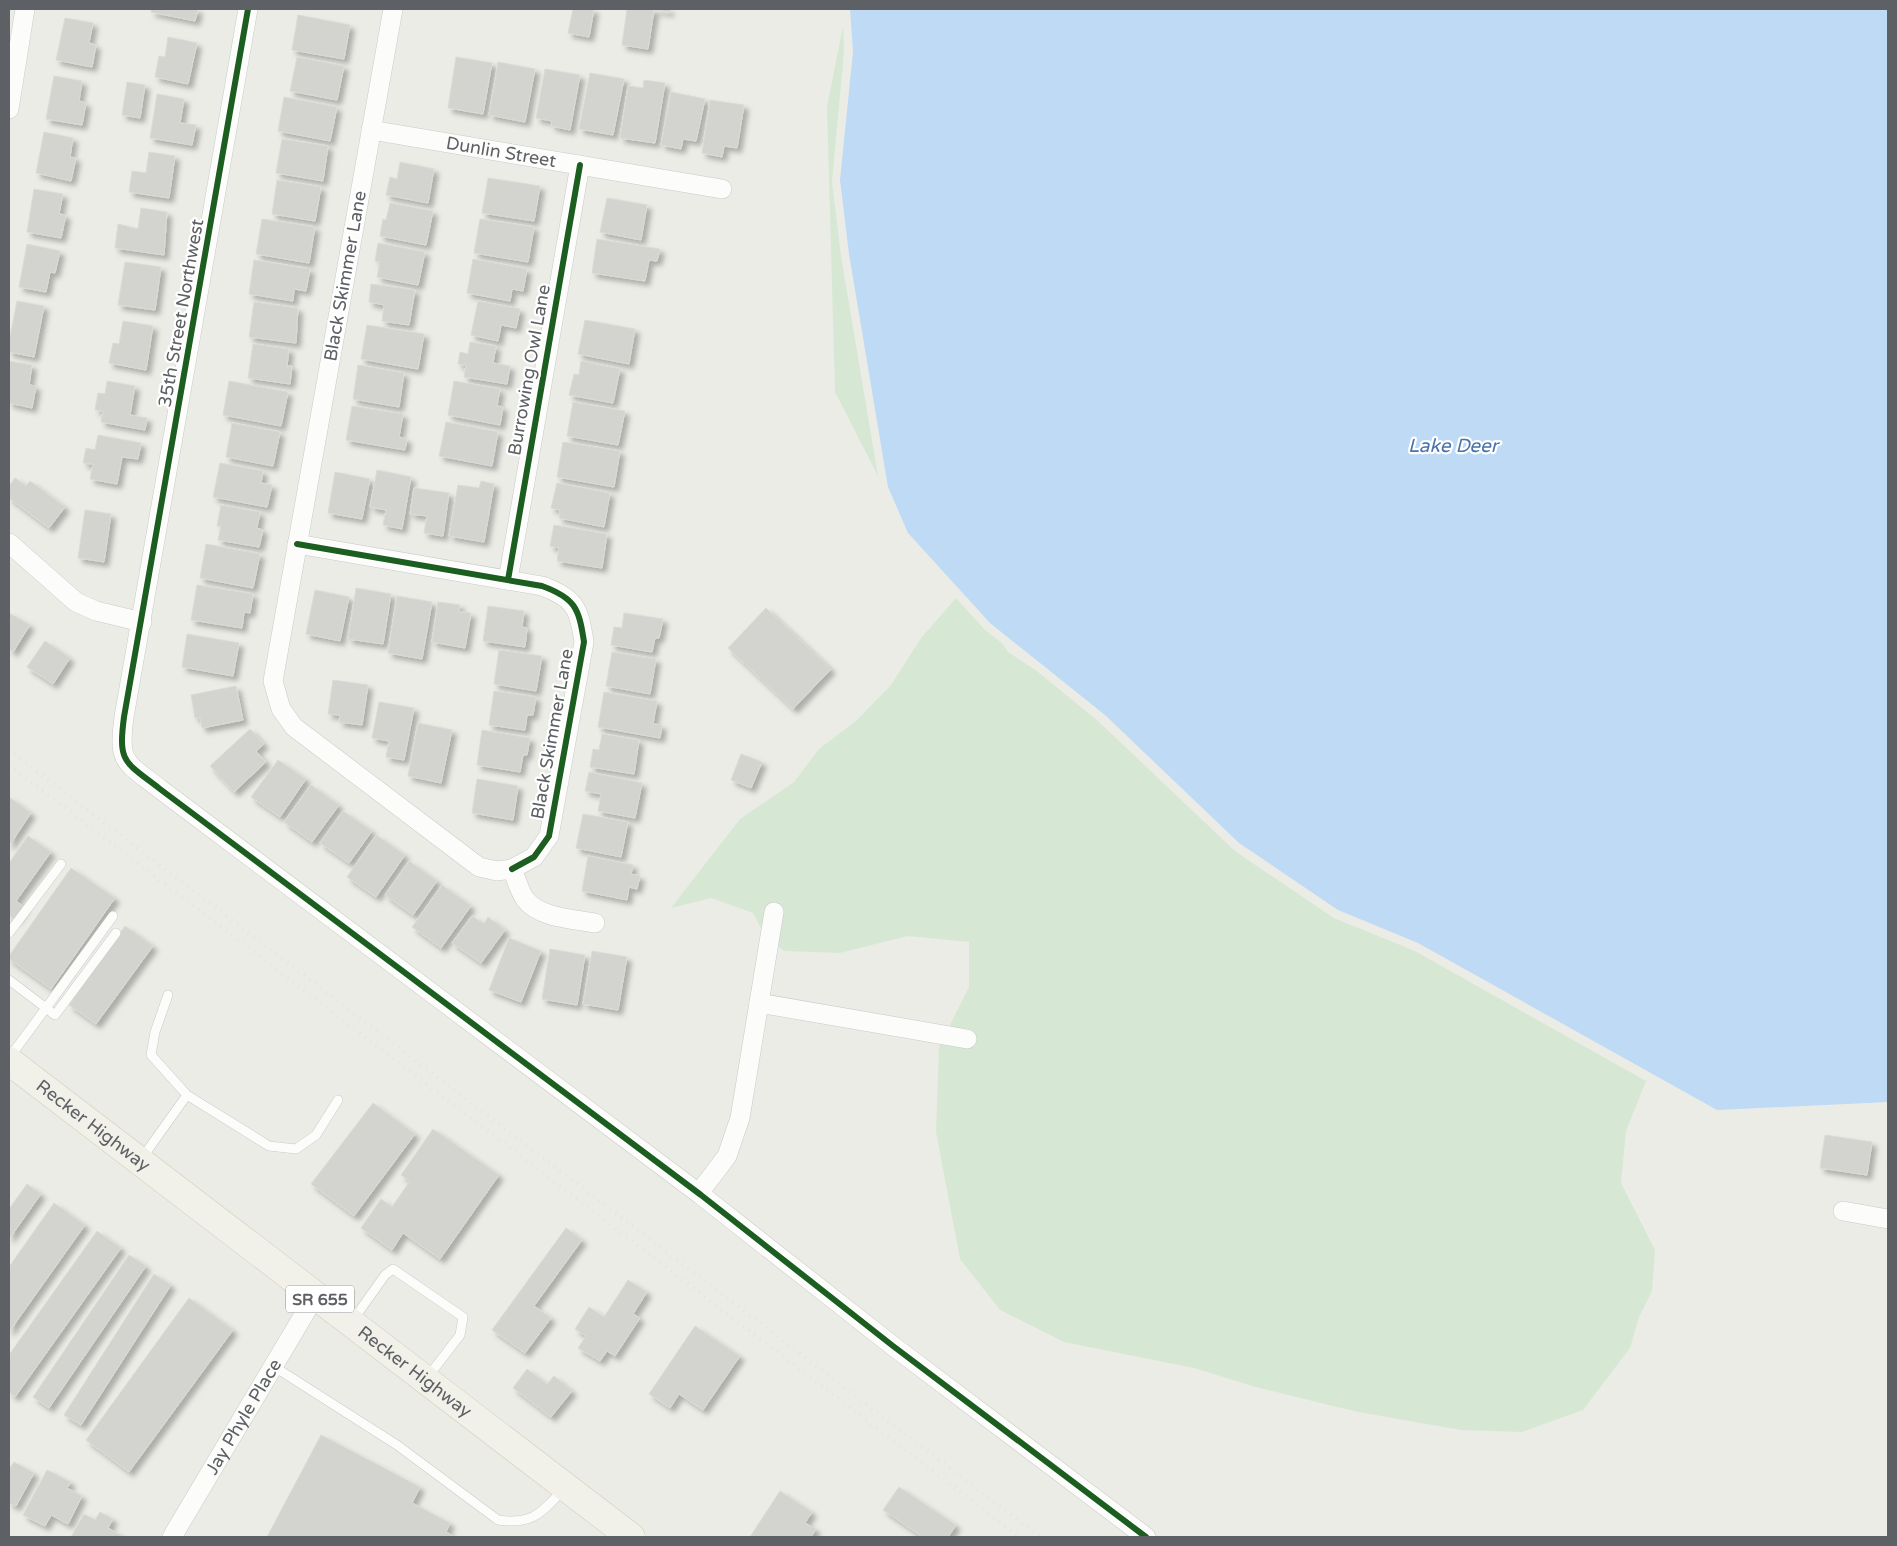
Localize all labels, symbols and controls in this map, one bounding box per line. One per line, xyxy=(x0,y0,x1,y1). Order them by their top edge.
street label: Dunlin Street xyxy=(444,132,558,172)
street label: Black Skimmer Lane xyxy=(319,189,371,363)
street label: 35th Street Northwest xyxy=(154,217,208,409)
street label: Burrowing Owl Lane xyxy=(503,283,555,457)
water label: Lake Deer xyxy=(1408,435,1501,457)
street label: Black Skimmer Lane xyxy=(526,647,578,821)
street label: Recker Highway xyxy=(32,1075,155,1176)
road number: SR 655 xyxy=(286,1286,354,1312)
street label: Recker Highway xyxy=(353,1321,477,1422)
street label: Jay Phyle Place xyxy=(201,1355,286,1479)

